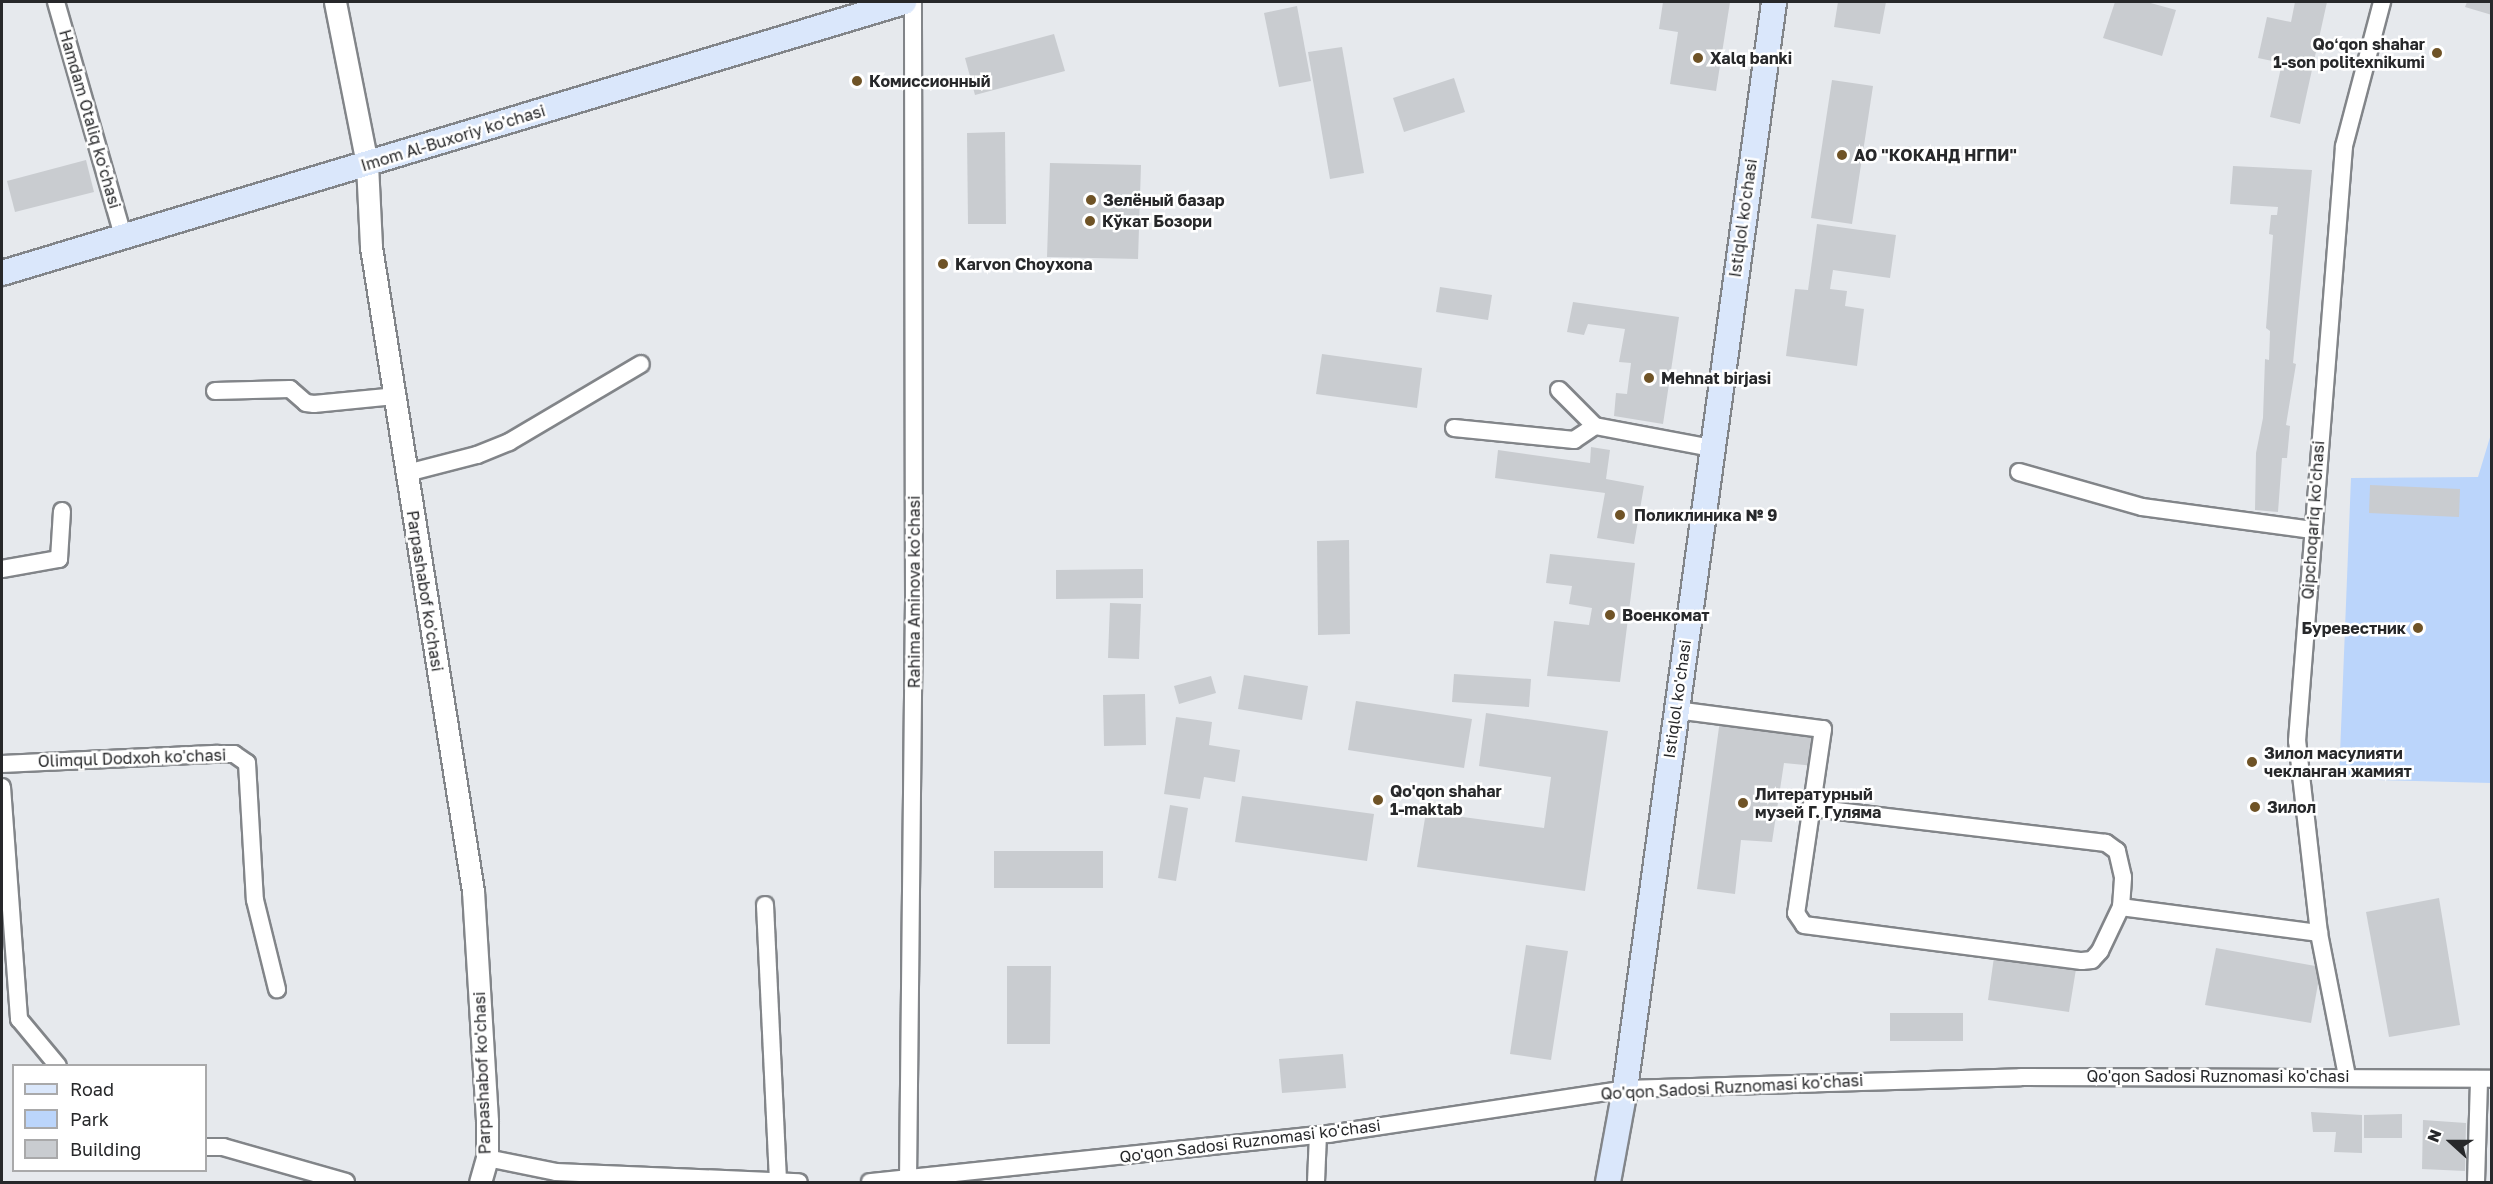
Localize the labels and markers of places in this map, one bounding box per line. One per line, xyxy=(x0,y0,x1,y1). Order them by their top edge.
place label: Qoʻqon shahar 1-son politexnikumi xyxy=(2273,34,2425,72)
marker: Qoʻqon shahar 1-son politexnikumi xyxy=(2430,46,2444,60)
place label: Xalq banki xyxy=(1710,48,1792,68)
marker: Xalq banki xyxy=(1691,51,1705,65)
place label: Комиссионный xyxy=(869,71,991,91)
marker: Комиссионный xyxy=(850,74,864,88)
place label: АО "КОКАНД НГПИ" xyxy=(1854,145,2017,165)
marker: АО "КОКАНД НГПИ" xyxy=(1835,148,1849,162)
place label: Зелёный базар xyxy=(1103,190,1225,210)
marker: Зелёный базар xyxy=(1084,193,1098,207)
place label: Кўкат Бозори xyxy=(1102,211,1212,231)
marker: Кўкат Бозори xyxy=(1083,214,1097,228)
place label: Karvon Choyxona xyxy=(955,254,1093,274)
marker: Karvon Choyxona xyxy=(936,257,950,271)
place label: Mehnat birjasi xyxy=(1661,368,1771,388)
marker: Mehnat birjasi xyxy=(1642,371,1656,385)
place label: Поликлиника № 9 xyxy=(1634,505,1777,525)
marker: Поликлиника № 9 xyxy=(1611,506,1629,524)
place label: Военкомат xyxy=(1622,605,1710,625)
marker: Военкомат xyxy=(1603,608,1617,622)
place label: Буревестник xyxy=(2302,618,2406,638)
marker: Буревестник xyxy=(2411,621,2425,635)
place label: Зилол масулияти чекланган жамият xyxy=(2264,743,2412,781)
marker: Зилол масулияти чекланган жамият xyxy=(2245,755,2259,769)
place label: Qo'qon shahar 1-maktab xyxy=(1390,781,1502,819)
place label: Литературный музей Г. Гуляма xyxy=(1755,784,1881,822)
marker: Qo'qon shahar 1-maktab xyxy=(1371,793,1385,807)
marker: Литературный музей Г. Гуляма xyxy=(1736,796,1750,810)
place label: Зилол xyxy=(2267,797,2316,817)
marker: Зилол xyxy=(2248,800,2262,814)

